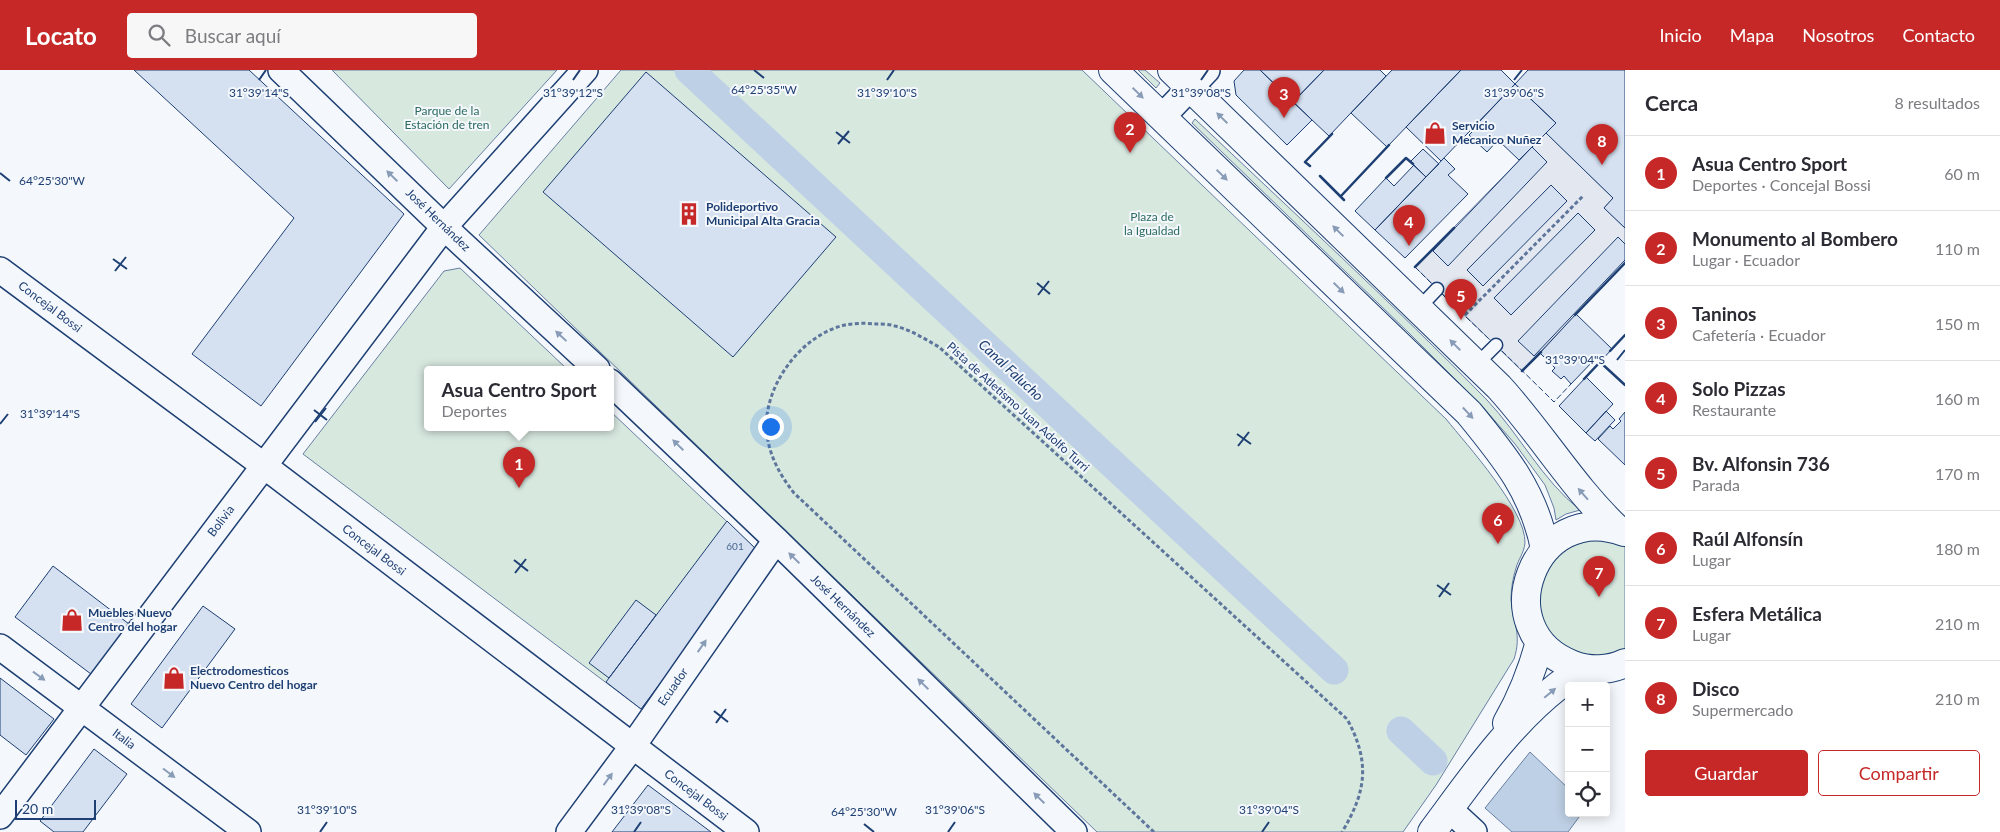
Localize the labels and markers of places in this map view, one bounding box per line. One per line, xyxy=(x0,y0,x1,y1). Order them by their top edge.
pin: 3 xyxy=(1268,77,1300,118)
pin: 2 xyxy=(1114,112,1146,153)
place label: Servicio Mecanico Nuñez xyxy=(1452,118,1542,147)
shop icon: Servicio Mecanico Nuñez xyxy=(1422,120,1448,146)
pin: 8 xyxy=(1586,124,1618,165)
place label: Polideportivo Municipal Alta Gracia xyxy=(706,199,820,228)
building icon: Polideportivo Municipal Alta Gracia xyxy=(676,201,702,227)
pin: 4 xyxy=(1393,205,1425,246)
pin: 5 xyxy=(1445,279,1477,320)
pin: 1 xyxy=(503,447,535,488)
pin: 6 xyxy=(1482,503,1514,544)
pin: 7 xyxy=(1583,556,1615,597)
place label: Muebles Nuevo Centro del hogar xyxy=(88,605,178,634)
shop icon: Muebles Nuevo Centro del hogar xyxy=(59,607,85,633)
place label: Electrodomesticos Nuevo Centro del hogar xyxy=(190,663,318,692)
shop icon: Electrodomesticos Nuevo Centro del hogar xyxy=(161,665,187,691)

